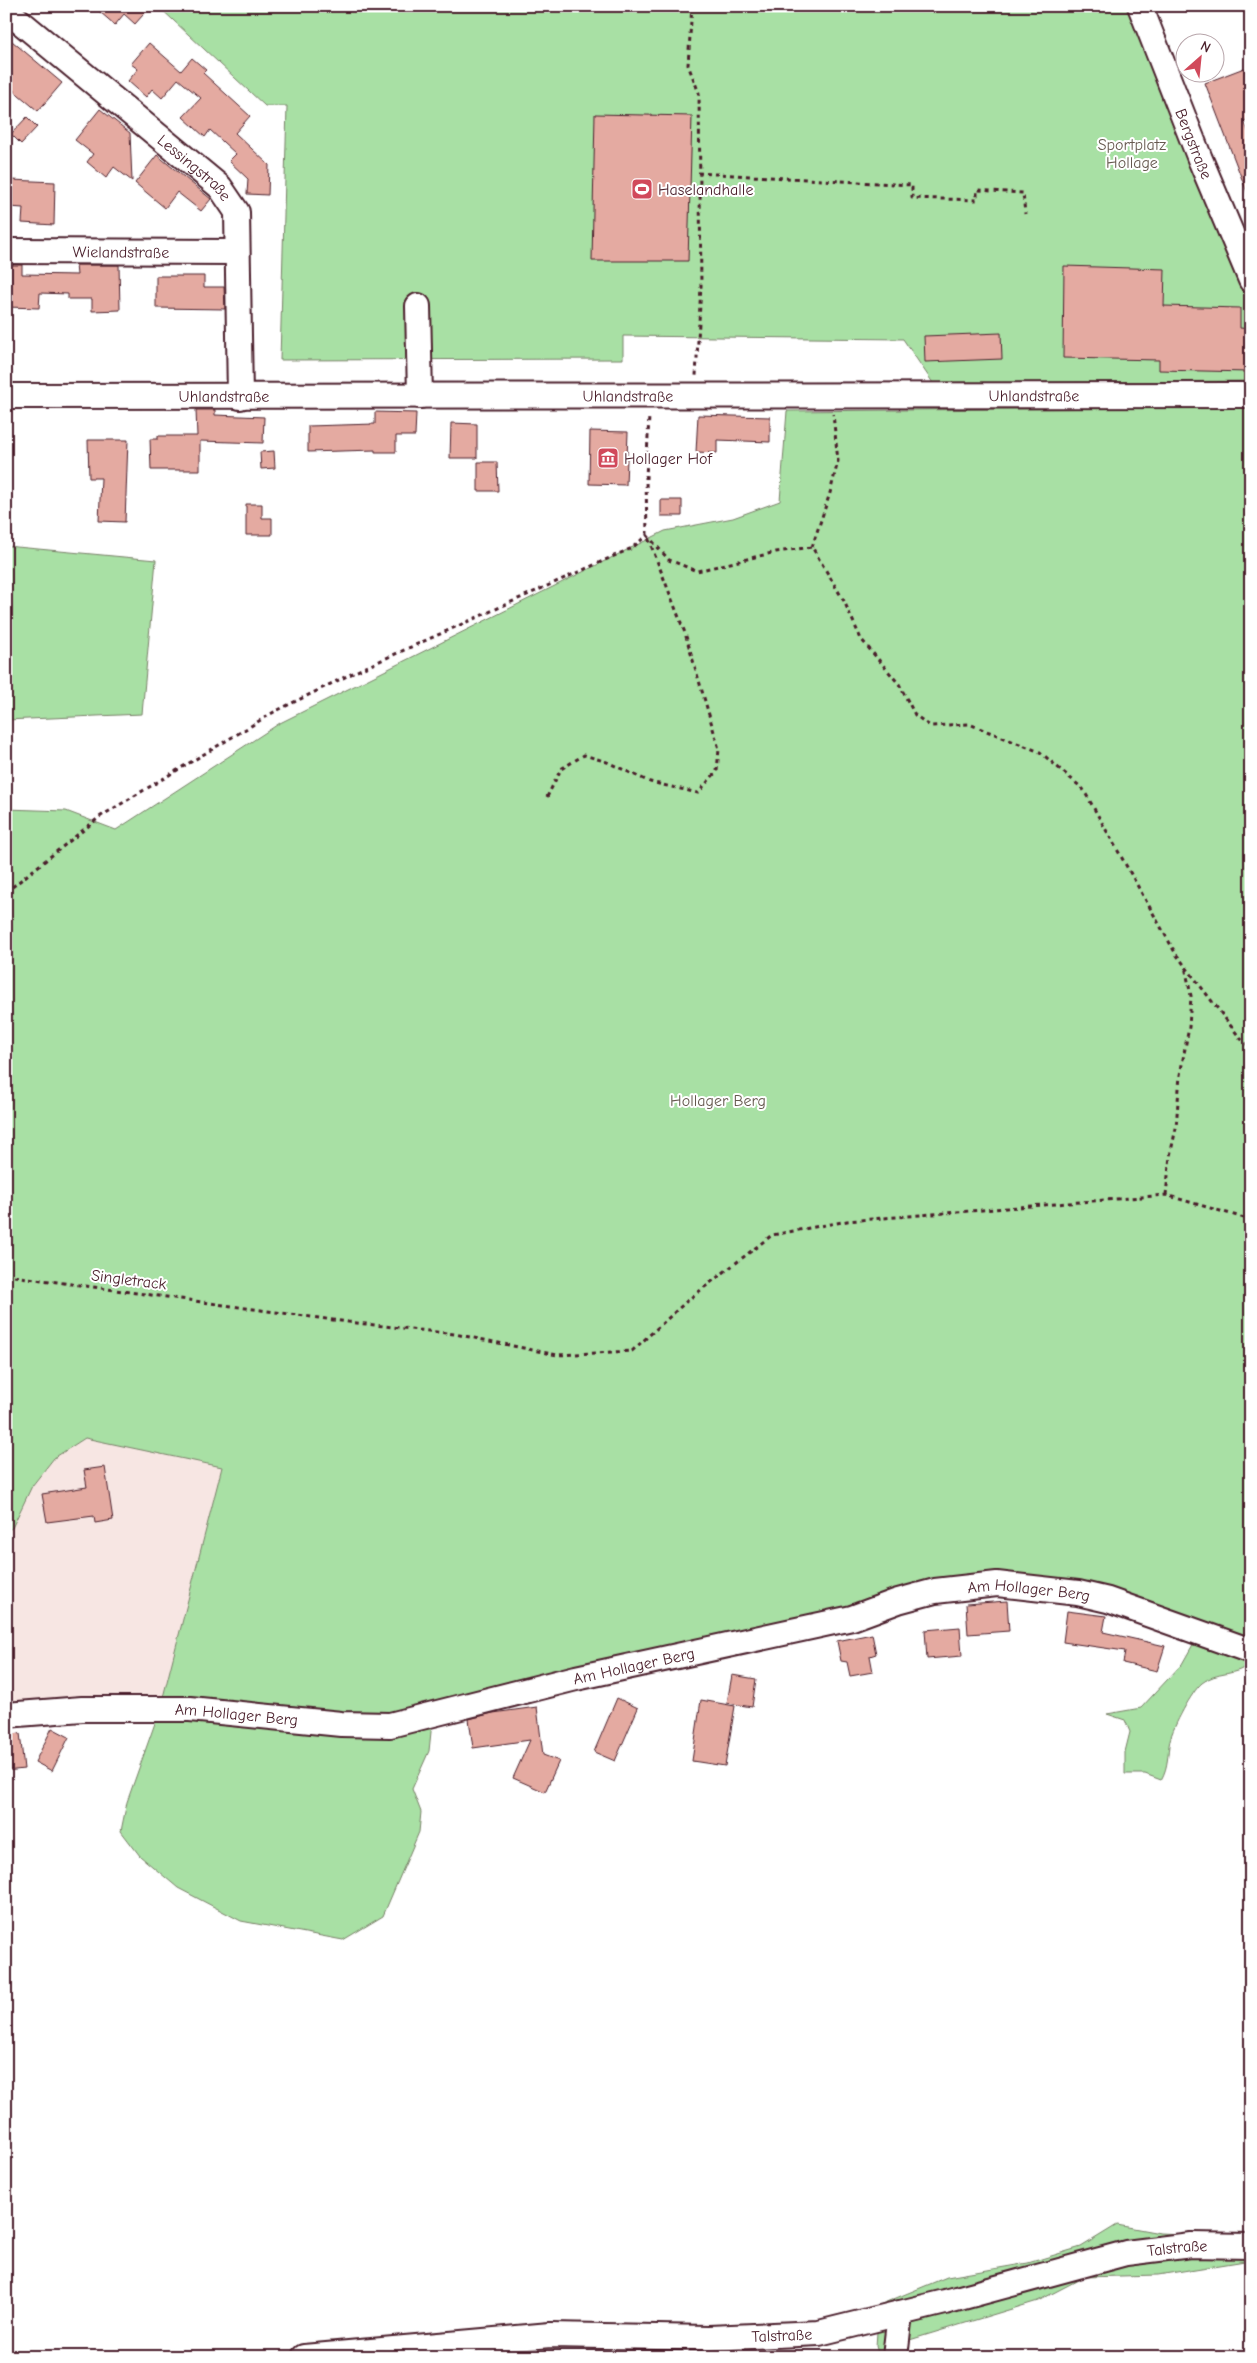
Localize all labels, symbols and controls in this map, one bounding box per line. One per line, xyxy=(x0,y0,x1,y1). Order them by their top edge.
north arrow xyxy=(1174,32,1224,82)
text: N xyxy=(1198,37,1214,57)
street label: Bergstraße xyxy=(1171,106,1215,182)
street label: Lessingstraße xyxy=(154,131,235,204)
park label: Sportplatz Hollage xyxy=(1098,136,1166,172)
sports icon: Haselandhalle xyxy=(630,177,654,201)
place label: Haselandhalle xyxy=(658,181,753,199)
street label: Wielandstraße xyxy=(73,243,169,262)
street label: Uhlandstraße xyxy=(583,387,673,406)
street label: Uhlandstraße xyxy=(989,387,1079,405)
street label: Uhlandstraße xyxy=(179,388,269,406)
museum icon: Hollager Hof xyxy=(596,446,620,470)
place label: Hollager Hof xyxy=(624,450,713,468)
park label: Hollager Berg xyxy=(670,1092,766,1110)
street label: Singletrack xyxy=(90,1266,168,1294)
street label: Am Hollager Berg xyxy=(966,1576,1092,1606)
street label: Am Hollager Berg xyxy=(572,1644,696,1688)
street label: Am Hollager Berg xyxy=(175,1700,299,1730)
street label: Talstraße xyxy=(1146,2237,1208,2260)
street label: Talstraße xyxy=(751,2325,813,2346)

